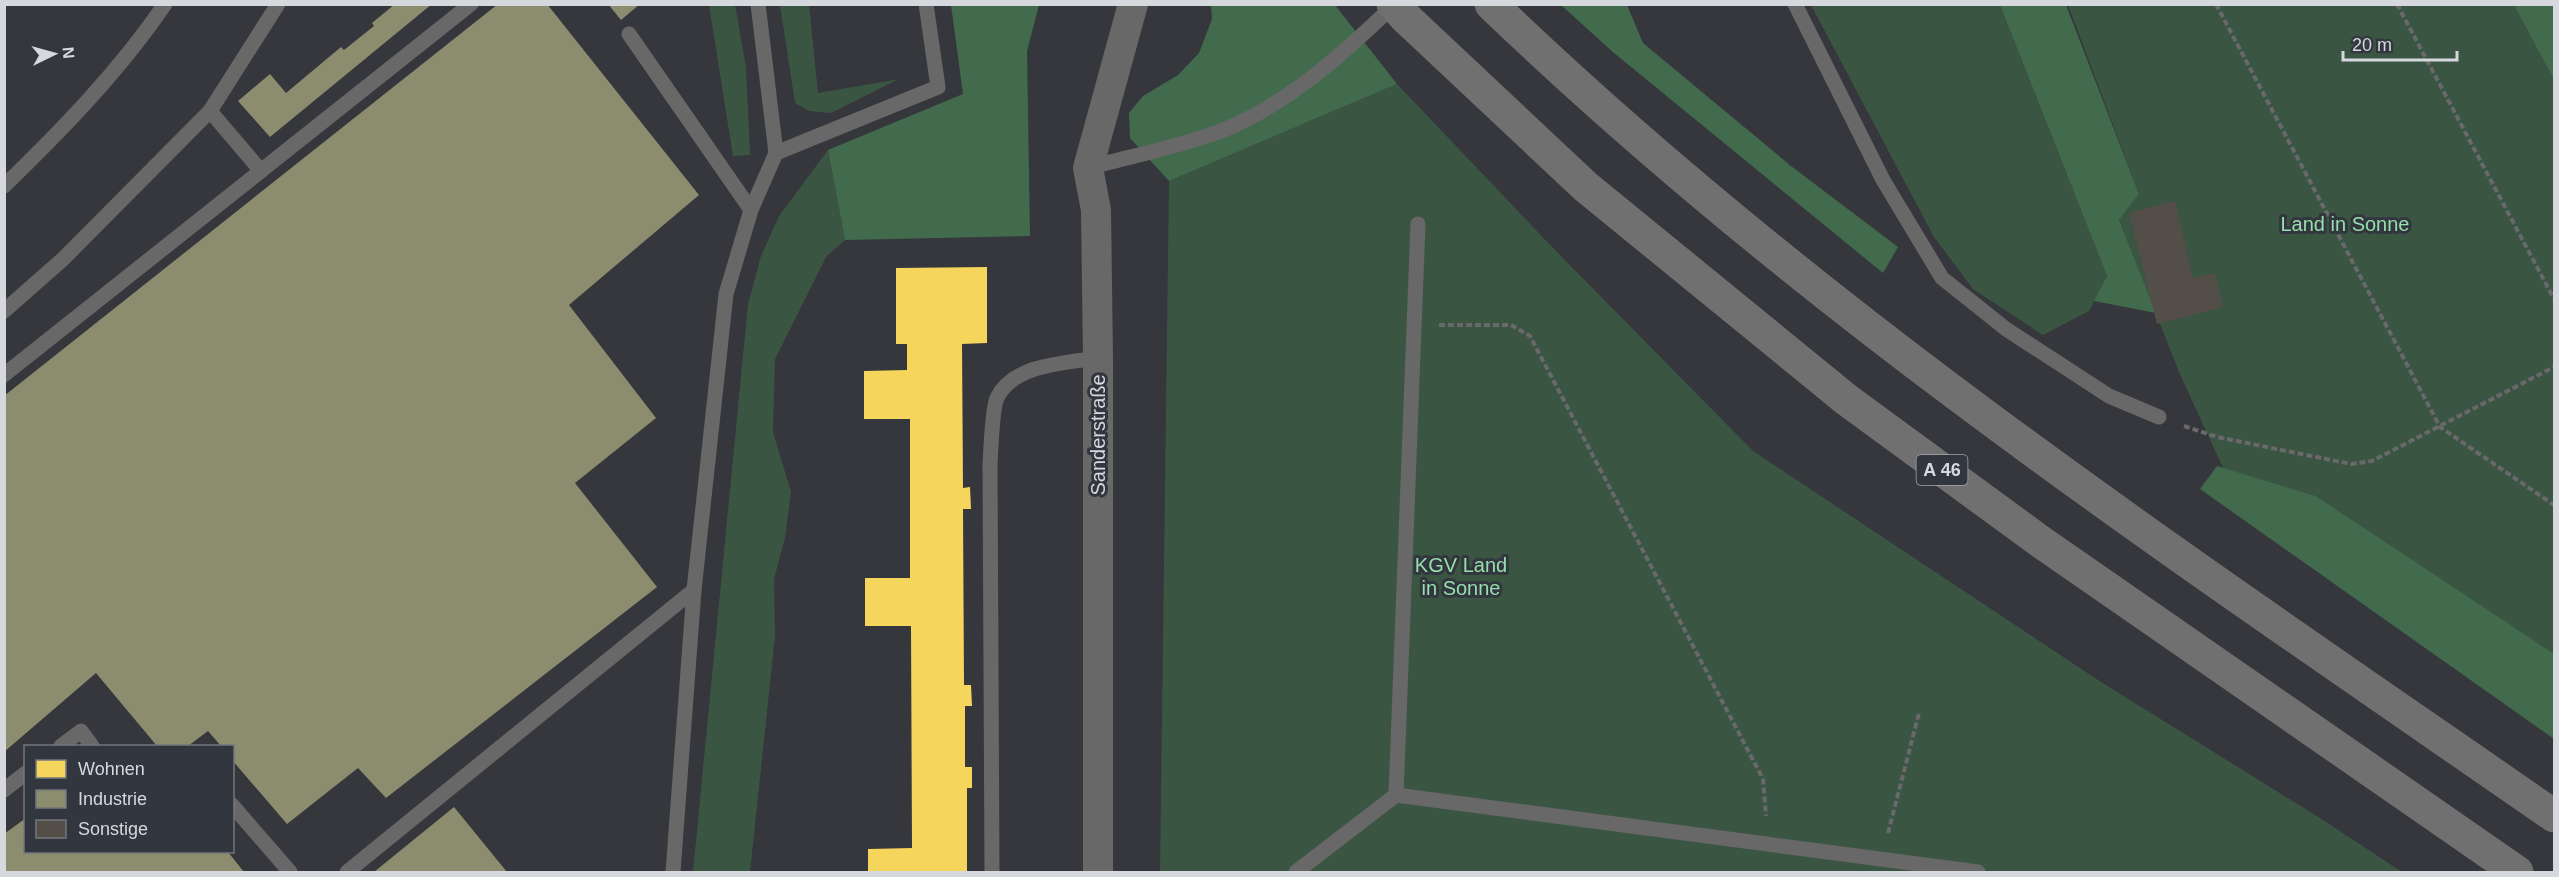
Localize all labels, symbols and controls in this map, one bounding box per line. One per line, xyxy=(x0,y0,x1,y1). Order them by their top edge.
north arrow xyxy=(24,24,84,84)
scale bar xyxy=(2343,24,2457,62)
text: 20 m xyxy=(2352,35,2392,55)
text: N xyxy=(59,46,77,59)
park label: Land in Sonne xyxy=(2280,213,2410,235)
street label: Sanderstraße xyxy=(1087,374,1109,496)
road number: A 46 xyxy=(1916,455,1968,485)
park label: KGV Land in Sonne xyxy=(1415,554,1507,599)
legend xyxy=(24,745,234,853)
text: Wohnen xyxy=(78,759,145,779)
text: Industrie xyxy=(78,789,147,809)
text: Sonstige xyxy=(78,819,148,839)

